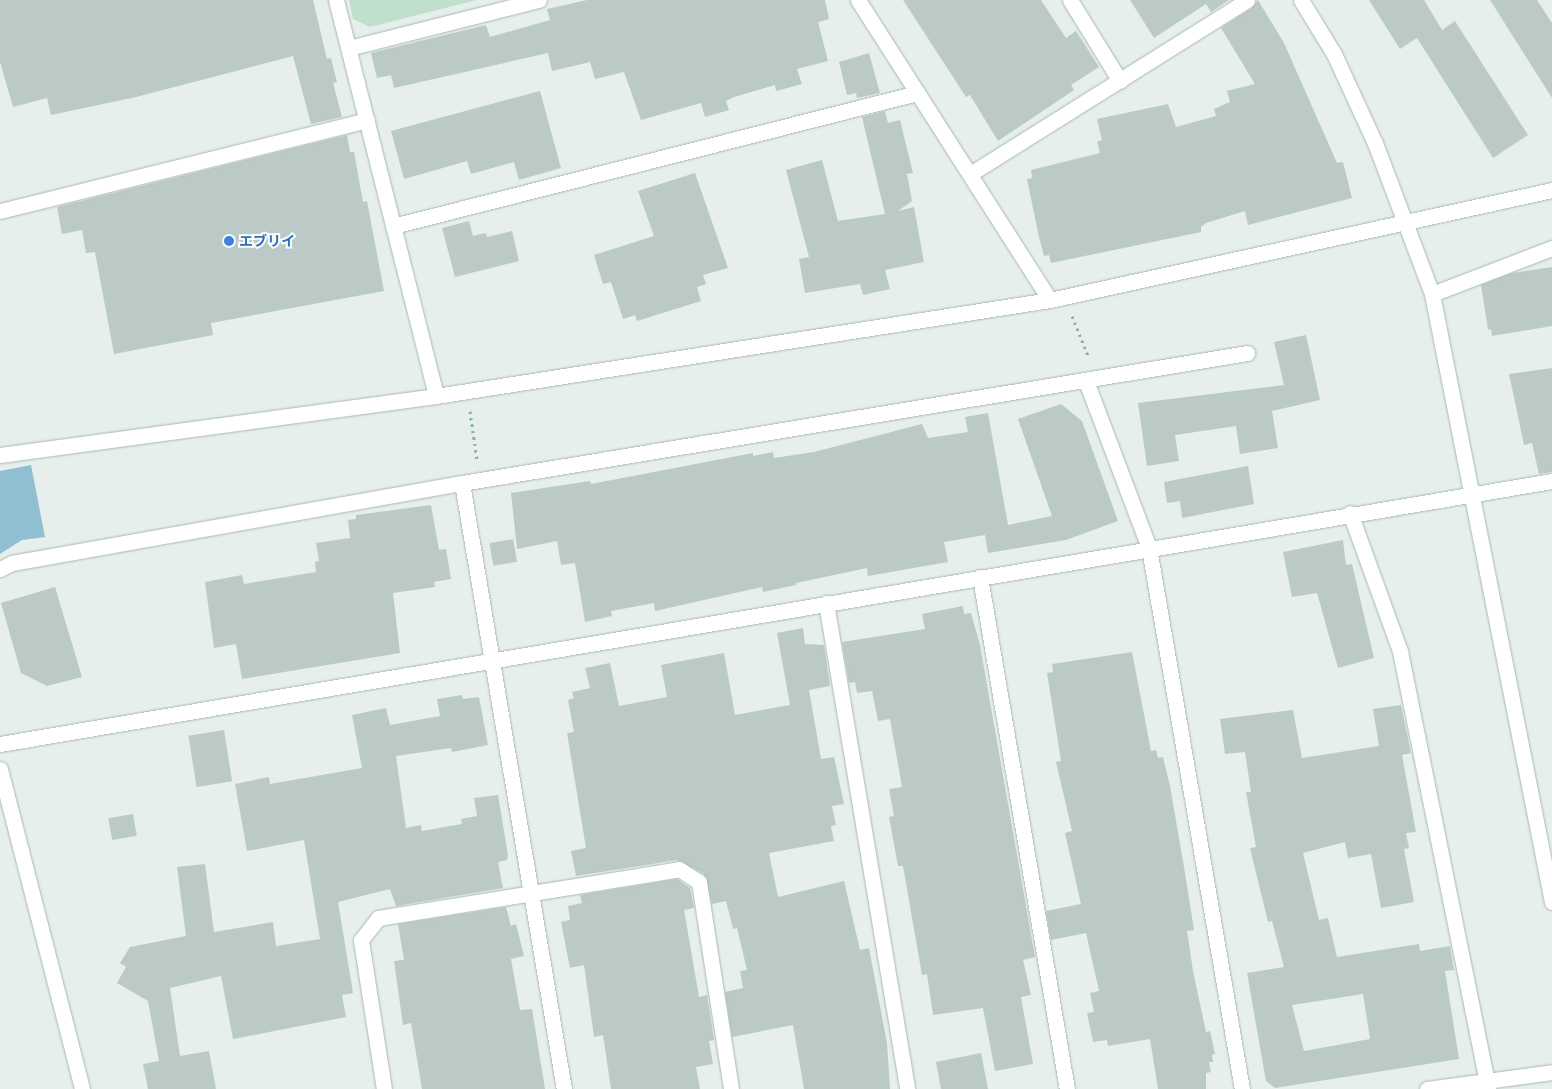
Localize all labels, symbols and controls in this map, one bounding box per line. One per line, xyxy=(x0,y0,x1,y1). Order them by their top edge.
place label: エブリイ xyxy=(239,233,295,249)
marker: エブリイ xyxy=(223,235,235,247)

